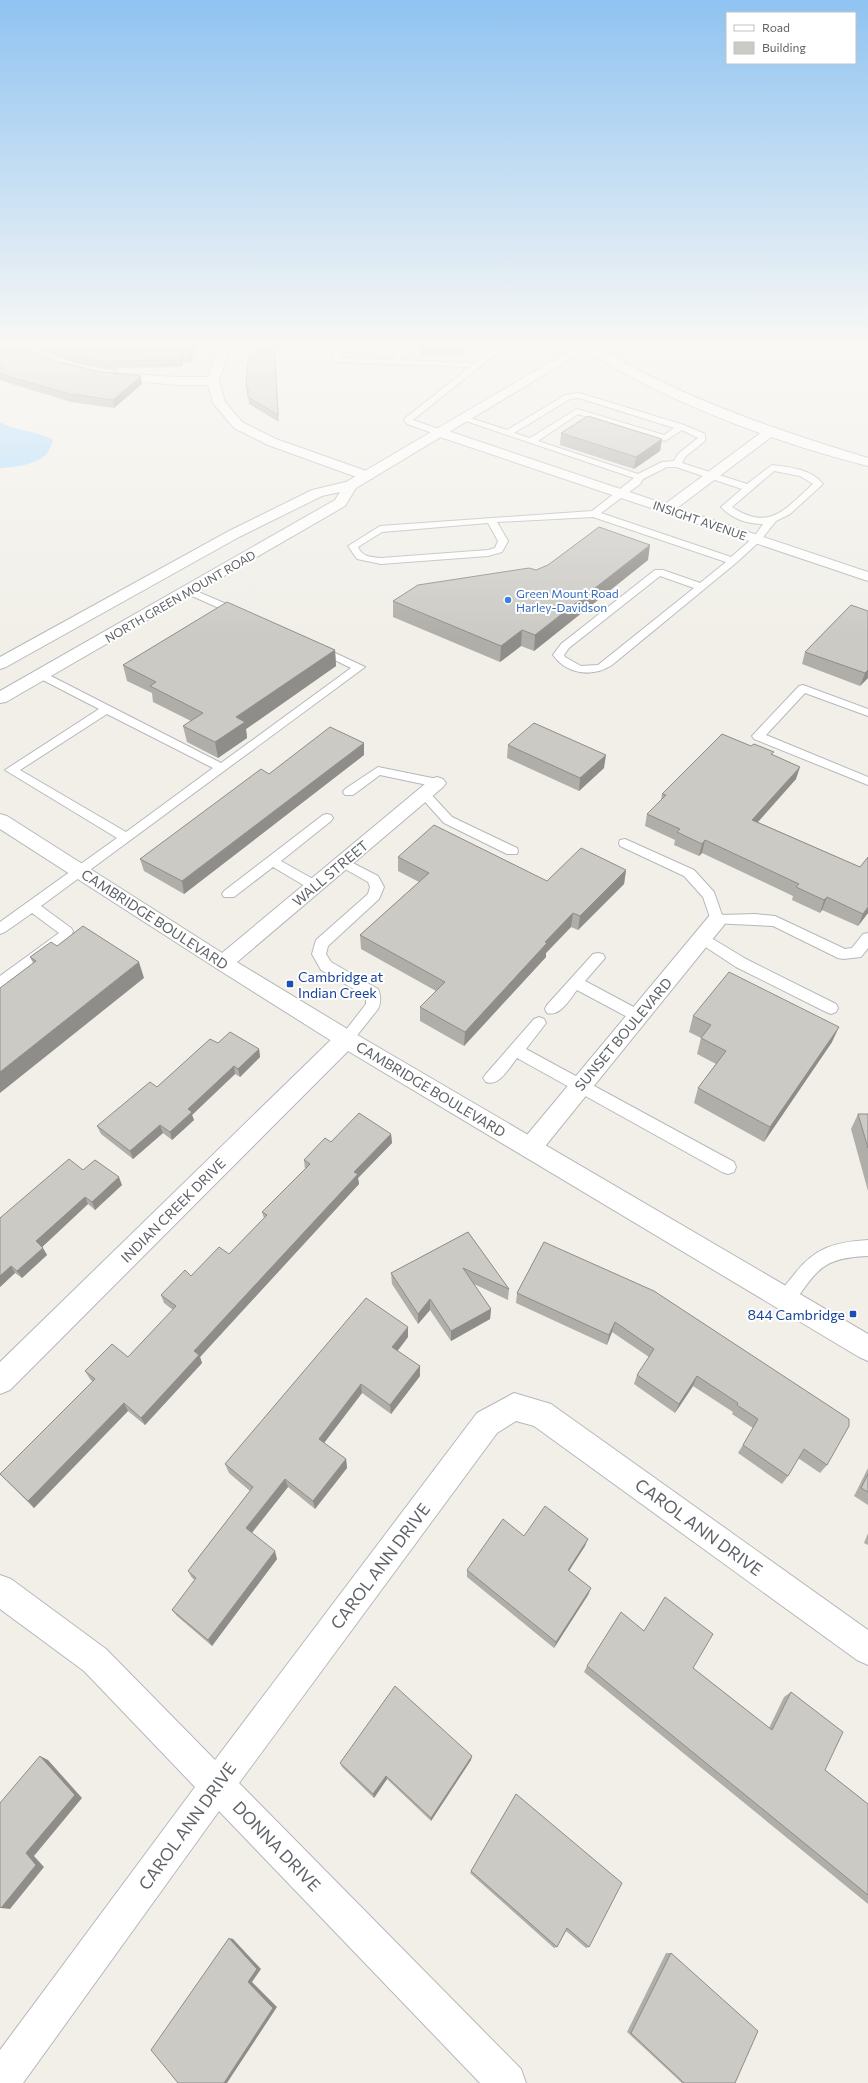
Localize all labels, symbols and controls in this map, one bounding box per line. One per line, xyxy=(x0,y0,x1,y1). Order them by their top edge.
legend xyxy=(726,12,856,64)
text: Road xyxy=(762,20,790,34)
text: Building xyxy=(762,40,806,54)
street label: INSIGHT AVENUE xyxy=(651,497,749,543)
street label: NORTH GREEN MOUNT ROAD xyxy=(102,547,258,645)
place label: Green Mount Road Harley-Davidson xyxy=(516,586,619,614)
marker: Green Mount Road Harley-Davidson xyxy=(503,595,513,605)
street label: WALL STREET xyxy=(289,836,371,910)
street label: CAMBRIDGE BOULEVARD xyxy=(78,865,232,973)
place label: Cambridge at Indian Creek xyxy=(298,968,384,1001)
street label: SUNSET BOULEVARD xyxy=(571,974,675,1094)
marker: Cambridge at Indian Creek xyxy=(285,979,295,989)
street label: CAMBRIDGE BOULEVARD xyxy=(353,1038,509,1140)
street label: INDIAN CREEK DRIVE xyxy=(117,1154,229,1266)
place label: 844 Cambridge xyxy=(748,1306,845,1323)
marker: 844 Cambridge xyxy=(848,1309,858,1319)
street label: CAROL ANN DRIVE xyxy=(631,1474,767,1580)
street label: CAROL ANN DRIVE xyxy=(326,1499,434,1633)
street label: CAROL ANN DRIVE xyxy=(134,1758,240,1894)
street label: DONNA DRIVE xyxy=(229,1796,325,1896)

